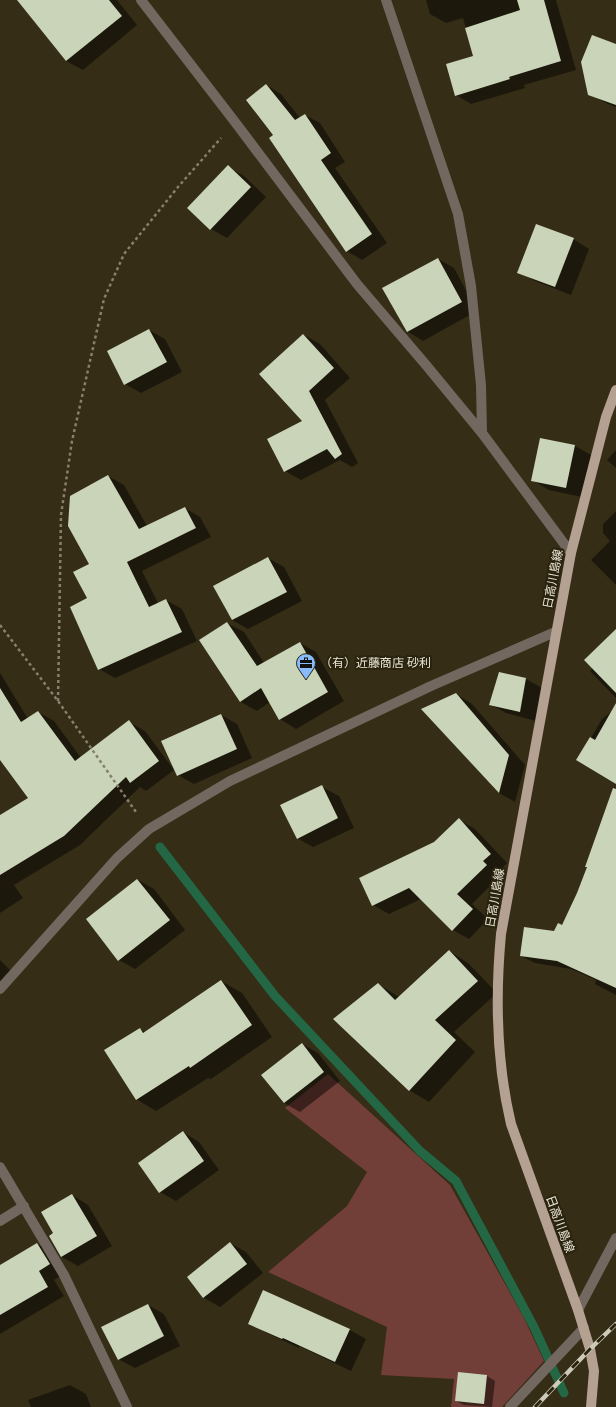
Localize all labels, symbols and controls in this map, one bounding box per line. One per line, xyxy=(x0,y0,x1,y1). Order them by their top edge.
street label: 日高川島線 xyxy=(539,548,567,610)
office icon: （有）近藤商店 砂利 xyxy=(295,652,317,680)
place label: （有）近藤商店 砂利 xyxy=(320,655,431,671)
street label: 日高川島線 xyxy=(482,867,508,929)
street label: 日高川島線 xyxy=(542,1193,578,1255)

